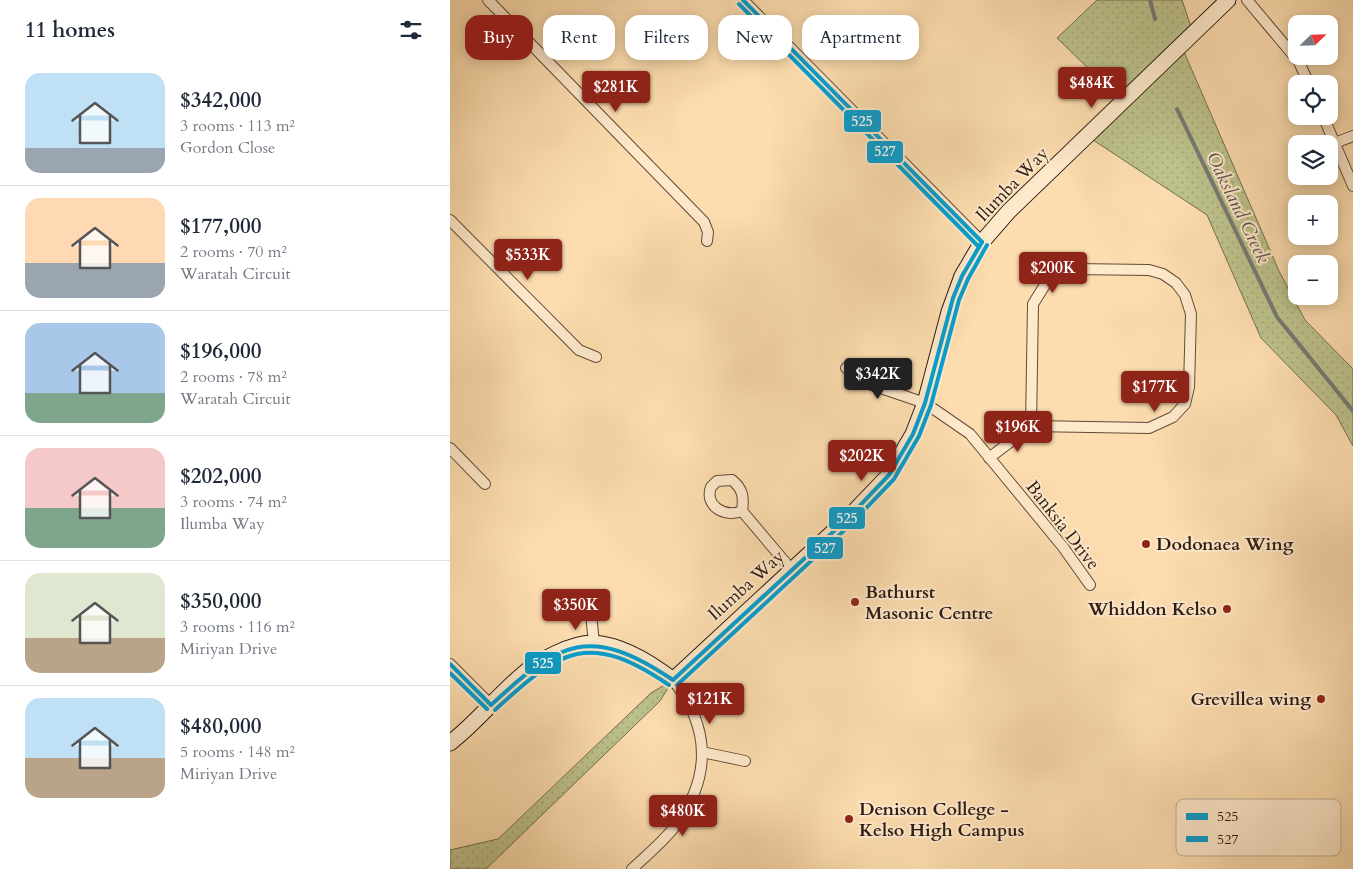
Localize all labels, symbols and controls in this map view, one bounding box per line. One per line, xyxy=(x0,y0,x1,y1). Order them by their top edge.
chip: Buy xyxy=(465,15,533,60)
chip: Rent xyxy=(543,15,615,60)
chip: Filters xyxy=(625,15,708,60)
chip: New xyxy=(718,15,792,60)
chip: Apartment xyxy=(802,15,919,60)
north arrow xyxy=(1288,15,1338,65)
map controls xyxy=(1288,15,1338,305)
text: 11 homes xyxy=(25,16,115,45)
icon: filters xyxy=(397,16,425,44)
pin: $484K xyxy=(1057,66,1127,109)
pin: $281K xyxy=(581,70,651,113)
text: $484K xyxy=(1069,72,1115,94)
button: locate xyxy=(1288,75,1338,125)
text: $281K xyxy=(593,76,639,98)
text: $342,000 xyxy=(180,86,261,115)
icon: home xyxy=(65,93,125,153)
line badge: 525 xyxy=(843,109,882,133)
text: 525 xyxy=(851,112,873,131)
text: 3 rooms · 113 m² xyxy=(180,115,295,137)
button: layers xyxy=(1288,135,1338,185)
text: Gordon Close xyxy=(180,137,275,159)
line badge: 527 xyxy=(866,140,904,164)
street label: Ilumba Way xyxy=(970,141,1055,227)
text: 527 xyxy=(874,142,896,161)
water label: Oaksland Creek xyxy=(1200,147,1277,268)
button: + xyxy=(1288,195,1338,245)
text: $177,000 xyxy=(180,212,261,241)
icon: home xyxy=(65,218,125,278)
pin: $533K xyxy=(493,238,563,281)
text: 2 rooms · 70 m² xyxy=(180,241,287,263)
text: $533K xyxy=(505,244,551,266)
pin: $200K xyxy=(1018,252,1088,294)
button: − xyxy=(1288,255,1338,305)
text: $200K xyxy=(1030,257,1076,279)
text: Waratah Circuit xyxy=(180,263,291,285)
text: $196,000 xyxy=(180,337,261,366)
icon: home xyxy=(65,343,125,403)
pin: $342K xyxy=(843,358,913,400)
text: $342K xyxy=(855,363,901,385)
text: 2 rooms · 78 m² xyxy=(180,366,287,388)
pin: $177K xyxy=(1120,370,1190,413)
text: $177K xyxy=(1132,376,1178,398)
text: Waratah Circuit xyxy=(180,388,291,410)
pin: $196K xyxy=(983,410,1053,453)
text: $196K xyxy=(995,416,1041,438)
pin: $202K xyxy=(827,440,897,482)
text: $202K xyxy=(839,445,885,467)
text: $202,000 xyxy=(180,462,261,491)
icon: home xyxy=(65,468,125,528)
street label: Banksia Drive xyxy=(1020,475,1105,575)
text: 3 rooms · 74 m² xyxy=(180,491,287,513)
line badge: 525 xyxy=(828,506,866,530)
text: 525 xyxy=(836,509,858,528)
text: Ilumba Way xyxy=(180,513,265,535)
place label: Dodonaea Wing xyxy=(1156,532,1294,557)
line badge: 527 xyxy=(806,536,844,560)
marker: Dodonaea Wing xyxy=(1140,538,1152,550)
text: 527 xyxy=(814,539,836,558)
street label: Ilumba Way xyxy=(703,544,790,627)
place label: Bathurst Masonic Centre xyxy=(865,580,994,626)
text: $350,000 xyxy=(180,587,261,616)
pin: $350K xyxy=(541,588,611,631)
icon: home xyxy=(65,593,125,653)
text: $350K xyxy=(553,594,599,616)
marker: Bathurst Masonic Centre xyxy=(849,596,861,608)
place label: Whiddon Kelso xyxy=(1087,597,1217,622)
marker: Whiddon Kelso xyxy=(1221,603,1233,615)
text: 3 rooms · 116 m² xyxy=(180,616,295,638)
text: Miriyan Drive xyxy=(180,638,277,660)
line badge: 525 xyxy=(524,651,562,675)
text: 525 xyxy=(532,654,554,673)
pin: $121K xyxy=(675,682,745,725)
place label: Grevillea wing xyxy=(1190,687,1311,712)
text: $121K xyxy=(687,688,733,710)
marker: Grevillea wing xyxy=(1315,693,1327,705)
text: $480,000 xyxy=(180,712,261,741)
icon: home xyxy=(65,718,125,778)
text: 5 rooms · 148 m² xyxy=(180,741,295,763)
text: Miriyan Drive xyxy=(180,763,277,785)
pin: $480K xyxy=(648,794,718,837)
place label: Denison College - Kelso High Campus xyxy=(859,797,1024,843)
legend xyxy=(1176,799,1341,856)
text: $480K xyxy=(660,800,706,822)
text: 525 xyxy=(1217,807,1239,826)
marker: Denison College - Kelso High Campus xyxy=(843,813,855,825)
text: 527 xyxy=(1217,830,1239,849)

